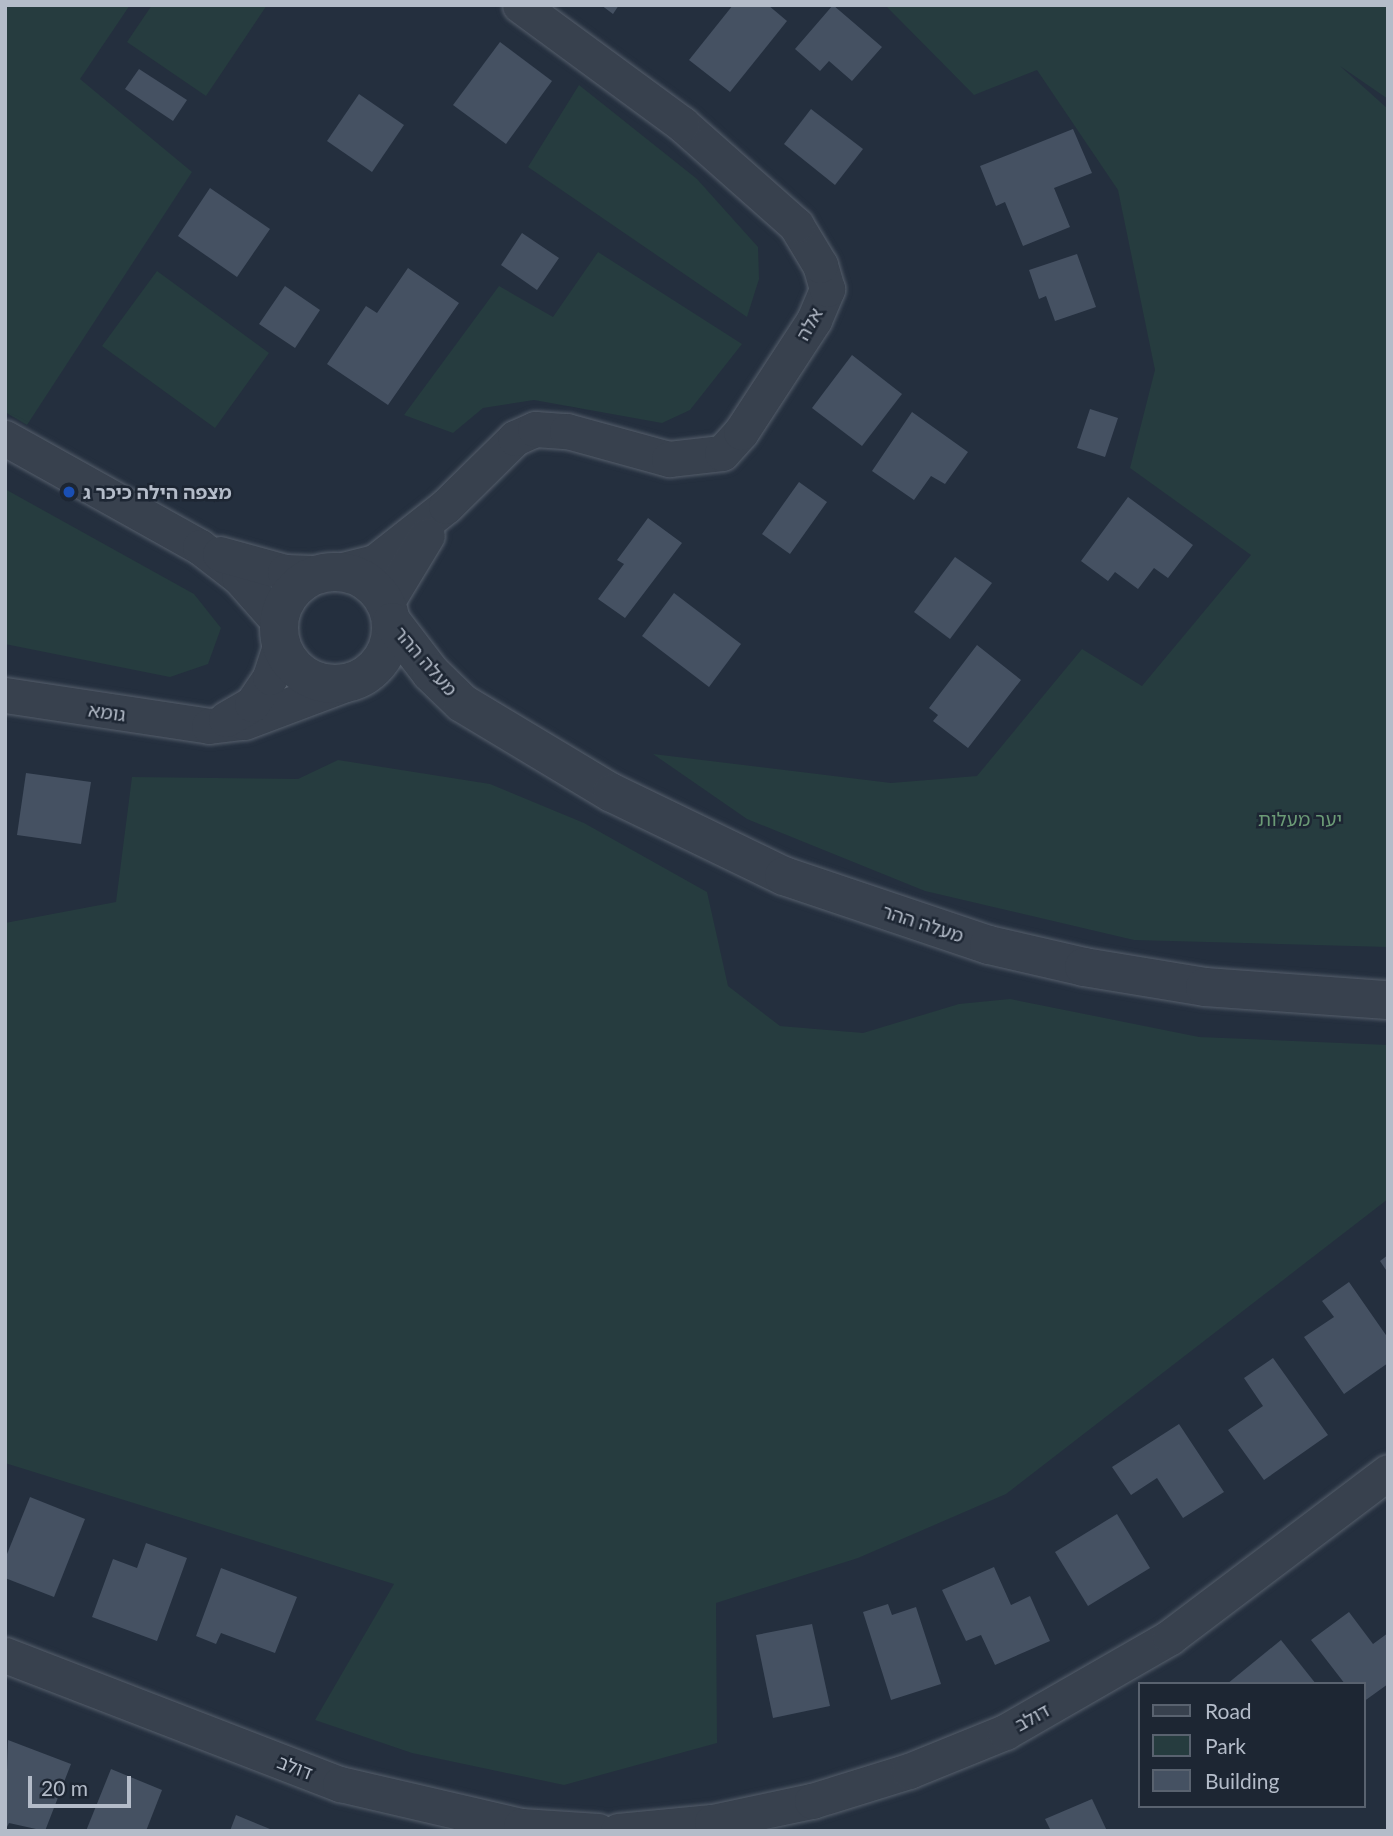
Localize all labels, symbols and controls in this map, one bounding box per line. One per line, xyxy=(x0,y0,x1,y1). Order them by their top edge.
street label: אלה xyxy=(791,304,827,344)
place label: מצפה הילה כיכר ג xyxy=(83,481,232,503)
marker: מצפה הילה כיכר ג xyxy=(61,484,77,500)
street label: מעלה ההר xyxy=(390,622,462,700)
street label: גומא xyxy=(87,698,127,726)
park label: יער מעלות xyxy=(1258,808,1342,830)
street label: מעלה ההר xyxy=(879,899,967,947)
legend xyxy=(1138,1682,1365,1808)
street label: דולב xyxy=(1011,1698,1053,1736)
text: Road xyxy=(1205,1698,1252,1723)
text: Park xyxy=(1205,1733,1246,1758)
street label: דולב xyxy=(274,1750,316,1784)
scale bar xyxy=(32,1762,135,1806)
text: Building xyxy=(1205,1768,1280,1793)
text: 20 m xyxy=(41,1775,88,1800)

